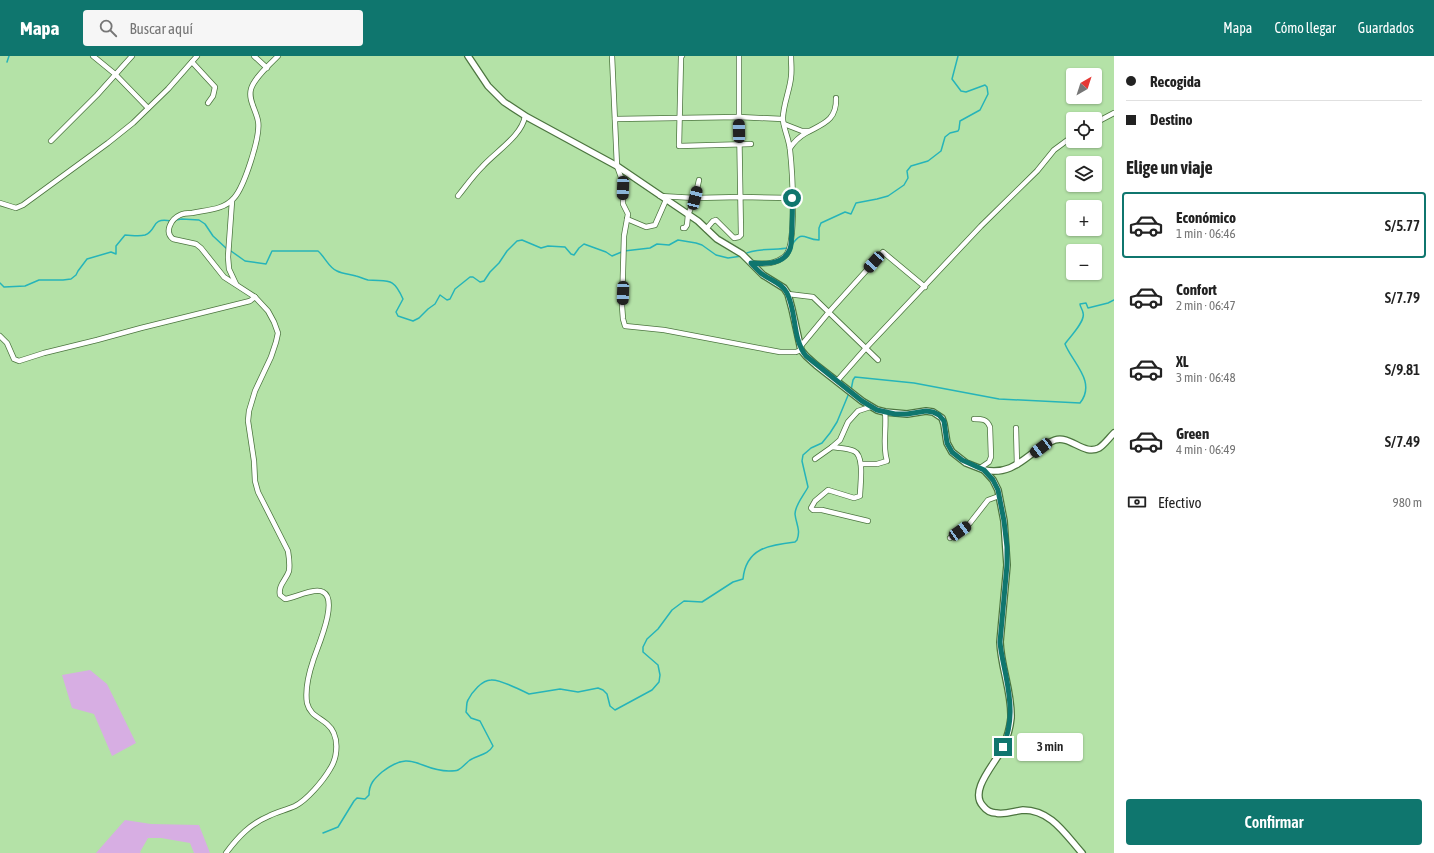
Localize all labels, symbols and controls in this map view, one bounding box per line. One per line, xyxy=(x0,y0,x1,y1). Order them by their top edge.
search box xyxy=(83,10,363,46)
text: Mapa xyxy=(20,17,59,39)
icon: search xyxy=(97,17,119,39)
text: Buscar aquí xyxy=(129,20,193,37)
text: Mapa xyxy=(1223,20,1252,36)
text: Cómo llegar xyxy=(1274,20,1336,36)
text: Guardados xyxy=(1358,20,1414,36)
north arrow xyxy=(1066,68,1102,104)
map controls xyxy=(1066,68,1102,280)
text: Recogida xyxy=(1150,73,1201,90)
text: Destino xyxy=(1150,111,1193,128)
button: locate xyxy=(1066,112,1102,148)
car xyxy=(733,119,745,143)
button: layers xyxy=(1066,156,1102,192)
text: Elige un viaje xyxy=(1126,157,1213,178)
car xyxy=(617,176,629,200)
car xyxy=(686,185,704,211)
route start xyxy=(783,189,801,207)
button: + xyxy=(1066,200,1102,236)
icon: car xyxy=(1128,207,1164,243)
text: Económico xyxy=(1176,209,1236,226)
text: S/5.77 xyxy=(1385,217,1420,234)
text: 1 min · 06:46 xyxy=(1176,226,1236,241)
button: − xyxy=(1066,244,1102,280)
car xyxy=(862,249,886,275)
icon: car xyxy=(1128,279,1164,315)
car xyxy=(617,281,629,305)
text: Confort xyxy=(1176,281,1217,298)
text: S/7.79 xyxy=(1385,289,1420,306)
text: 2 min · 06:47 xyxy=(1176,298,1236,313)
icon: car xyxy=(1128,351,1164,387)
text: XL xyxy=(1176,353,1189,370)
text: S/9.81 xyxy=(1385,361,1420,378)
text: 3 min · 06:48 xyxy=(1176,370,1236,385)
icon: car xyxy=(1128,423,1164,459)
text: Green xyxy=(1176,425,1209,442)
text: S/7.49 xyxy=(1385,433,1420,450)
car xyxy=(1028,436,1054,460)
text: 4 min · 06:49 xyxy=(1176,442,1236,457)
icon: cash xyxy=(1126,491,1148,513)
text: Efectivo xyxy=(1158,494,1202,511)
text: 980 m xyxy=(1393,495,1422,510)
car xyxy=(947,519,973,543)
callout: 3 min xyxy=(1017,733,1083,761)
route end xyxy=(994,738,1012,756)
text: 3 min xyxy=(1037,739,1063,754)
button: Confirmar xyxy=(1126,799,1422,845)

